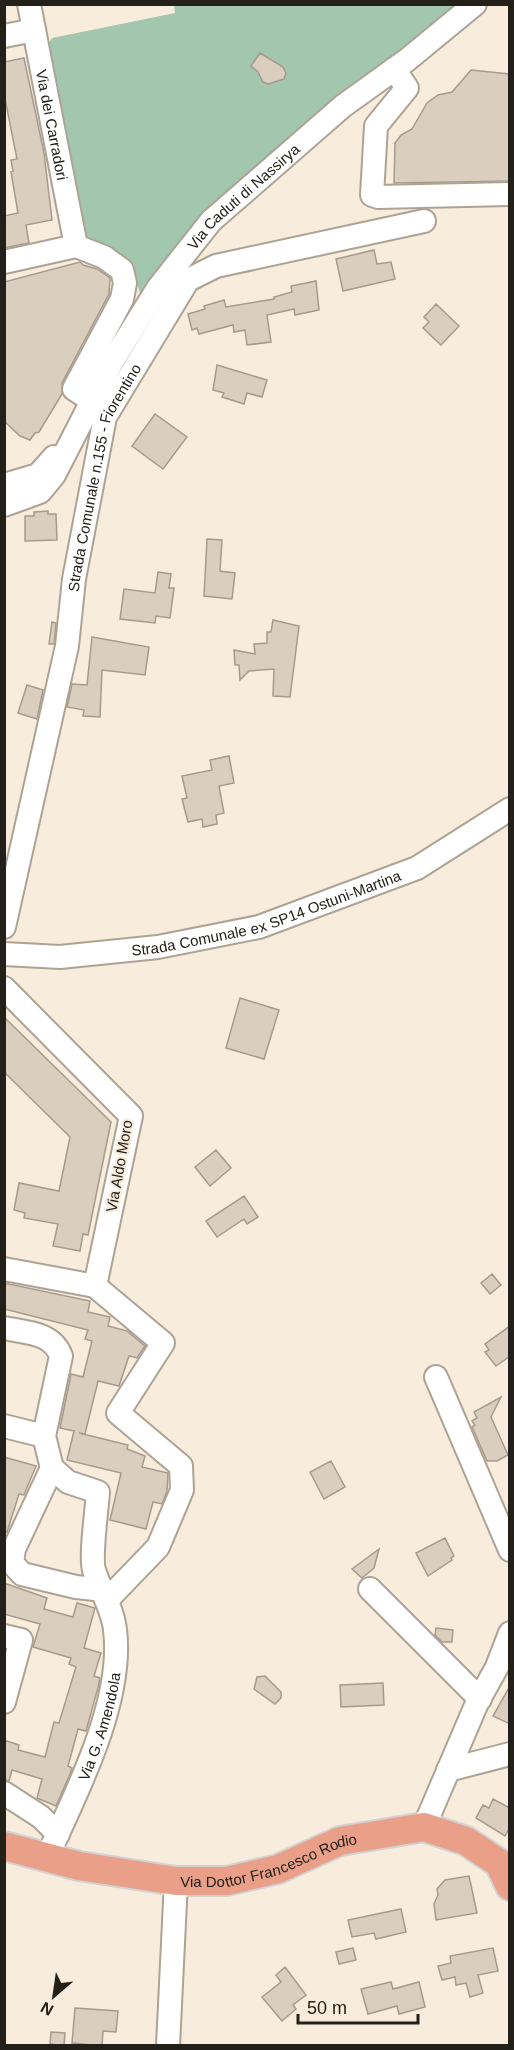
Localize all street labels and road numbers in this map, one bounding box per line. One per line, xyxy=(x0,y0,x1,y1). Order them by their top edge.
street label: Via dei Carradori xyxy=(33,68,72,182)
street label: Via Caduti di Nassirya xyxy=(184,139,303,253)
street label: Strada Comunale n.155 - Fiorentino xyxy=(64,360,144,592)
street label: Strada Comunale ex SP14 Ostuni-Martina xyxy=(131,866,404,958)
street label: Via Aldo Moro xyxy=(103,1119,135,1213)
street label: Via G. Amendola xyxy=(74,1671,123,1783)
street label: Via Dottor Francesco Rodio xyxy=(180,1830,358,1890)

